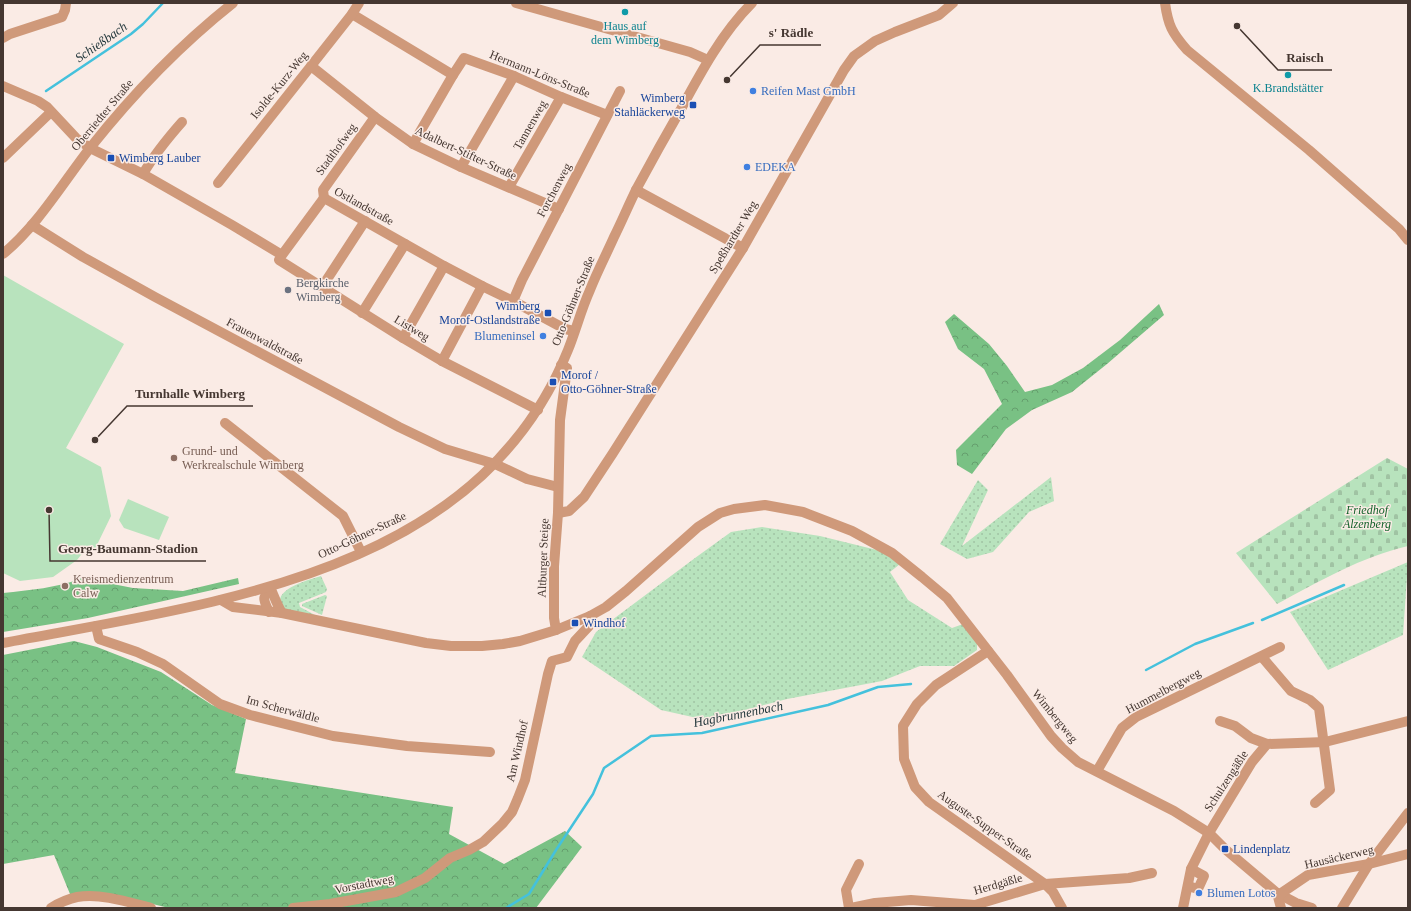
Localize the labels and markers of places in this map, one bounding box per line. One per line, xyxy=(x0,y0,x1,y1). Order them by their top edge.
marker: Haus auf dem Wimberg xyxy=(620,7,630,17)
place label: Haus auf dem Wimberg xyxy=(591,19,659,47)
callout: s' Rädle xyxy=(760,20,821,45)
callout: Raisch xyxy=(1278,45,1332,70)
marker: K.Brandstätter xyxy=(1283,70,1293,80)
place label: K.Brandstätter xyxy=(1253,81,1323,95)
place label: Reifen Mast GmbH xyxy=(761,84,856,98)
marker: Reifen Mast GmbH xyxy=(748,86,758,96)
place label: Wimberg Stahläckerweg xyxy=(614,91,685,119)
marker: Wimberg Stahläckerweg xyxy=(688,100,698,110)
place label: Wimberg Lauber xyxy=(119,151,201,165)
marker: Wimberg Lauber xyxy=(106,153,116,163)
place label: EDEKA xyxy=(755,160,796,174)
marker: EDEKA xyxy=(742,162,752,172)
place label: Bergkirche Wimberg xyxy=(296,276,349,304)
marker: Bergkirche Wimberg xyxy=(283,285,293,295)
place label: Wimberg Morof-Ostlandstraße xyxy=(439,299,540,327)
marker: Wimberg Morof-Ostlandstraße xyxy=(543,308,553,318)
place label: Blumeninsel xyxy=(474,329,536,343)
marker: Blumeninsel xyxy=(538,331,548,341)
place label: Morof / Otto-Göhner-Straße xyxy=(561,368,657,396)
marker: Morof / Otto-Göhner-Straße xyxy=(548,377,558,387)
callout: Turnhalle Wimberg xyxy=(127,381,253,406)
place label: Grund- und Werkrealschule Wimberg xyxy=(182,444,304,472)
marker: Grund- und Werkrealschule Wimberg xyxy=(169,453,179,463)
callout: Georg-Baumann-Stadion xyxy=(50,536,206,561)
place label: Kreismedienzentrum Calw xyxy=(73,572,174,600)
marker: Kreismedienzentrum Calw xyxy=(60,581,70,591)
place label: Windhof xyxy=(583,616,625,630)
marker: Windhof xyxy=(570,618,580,628)
place label: Lindenplatz xyxy=(1233,842,1290,856)
marker: Lindenplatz xyxy=(1220,844,1230,854)
place label: Blumen Lotos xyxy=(1207,886,1276,900)
marker: Blumen Lotos xyxy=(1194,888,1204,898)

